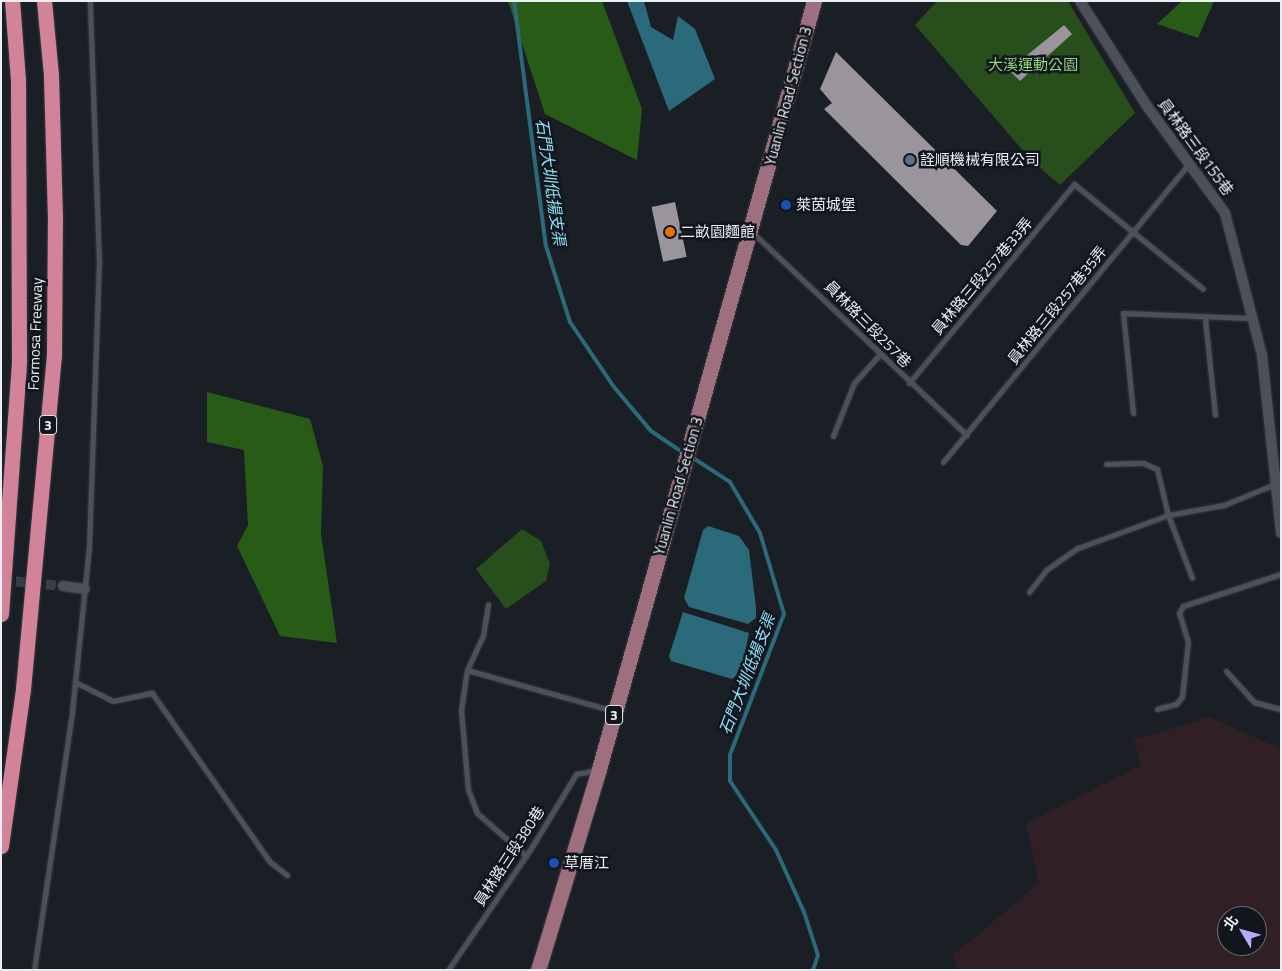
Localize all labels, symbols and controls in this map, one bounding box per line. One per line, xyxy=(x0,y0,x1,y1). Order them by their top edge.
street label: Yuanlin Road Section 3 xyxy=(761,25,815,167)
park label: 大溪運動公園 xyxy=(988,56,1078,74)
street label: 員林路三段155巷 xyxy=(1155,95,1237,199)
water label: 石門大圳低揚支渠 xyxy=(533,117,569,247)
place label: 詮順機械有限公司 xyxy=(920,151,1040,169)
marker: 詮順機械有限公司 xyxy=(904,154,916,166)
place label: 萊茵城堡 xyxy=(796,196,856,214)
marker: 萊茵城堡 xyxy=(780,199,792,211)
street label: 員林路三段257巷33弄 xyxy=(928,214,1036,338)
place label: 二畝園麵館 xyxy=(680,223,755,241)
marker: 二畝園麵館 xyxy=(664,226,676,238)
street label: 員林路三段257巷35弄 xyxy=(1004,242,1110,368)
street label: Formosa Freeway xyxy=(24,277,46,391)
street label: 員林路三段257巷 xyxy=(821,277,915,371)
road number: 3 xyxy=(38,414,58,436)
street label: Yuanlin Road Section 3 xyxy=(650,415,706,557)
water label: 石門大圳低揚支渠 xyxy=(715,611,779,737)
road number: 3 xyxy=(604,704,624,726)
street label: 員林路三段380巷 xyxy=(470,803,548,909)
place label: 草厝江 xyxy=(564,854,609,872)
marker: 草厝江 xyxy=(548,857,560,869)
north arrow xyxy=(1217,906,1267,956)
text: 北 xyxy=(1218,910,1243,934)

